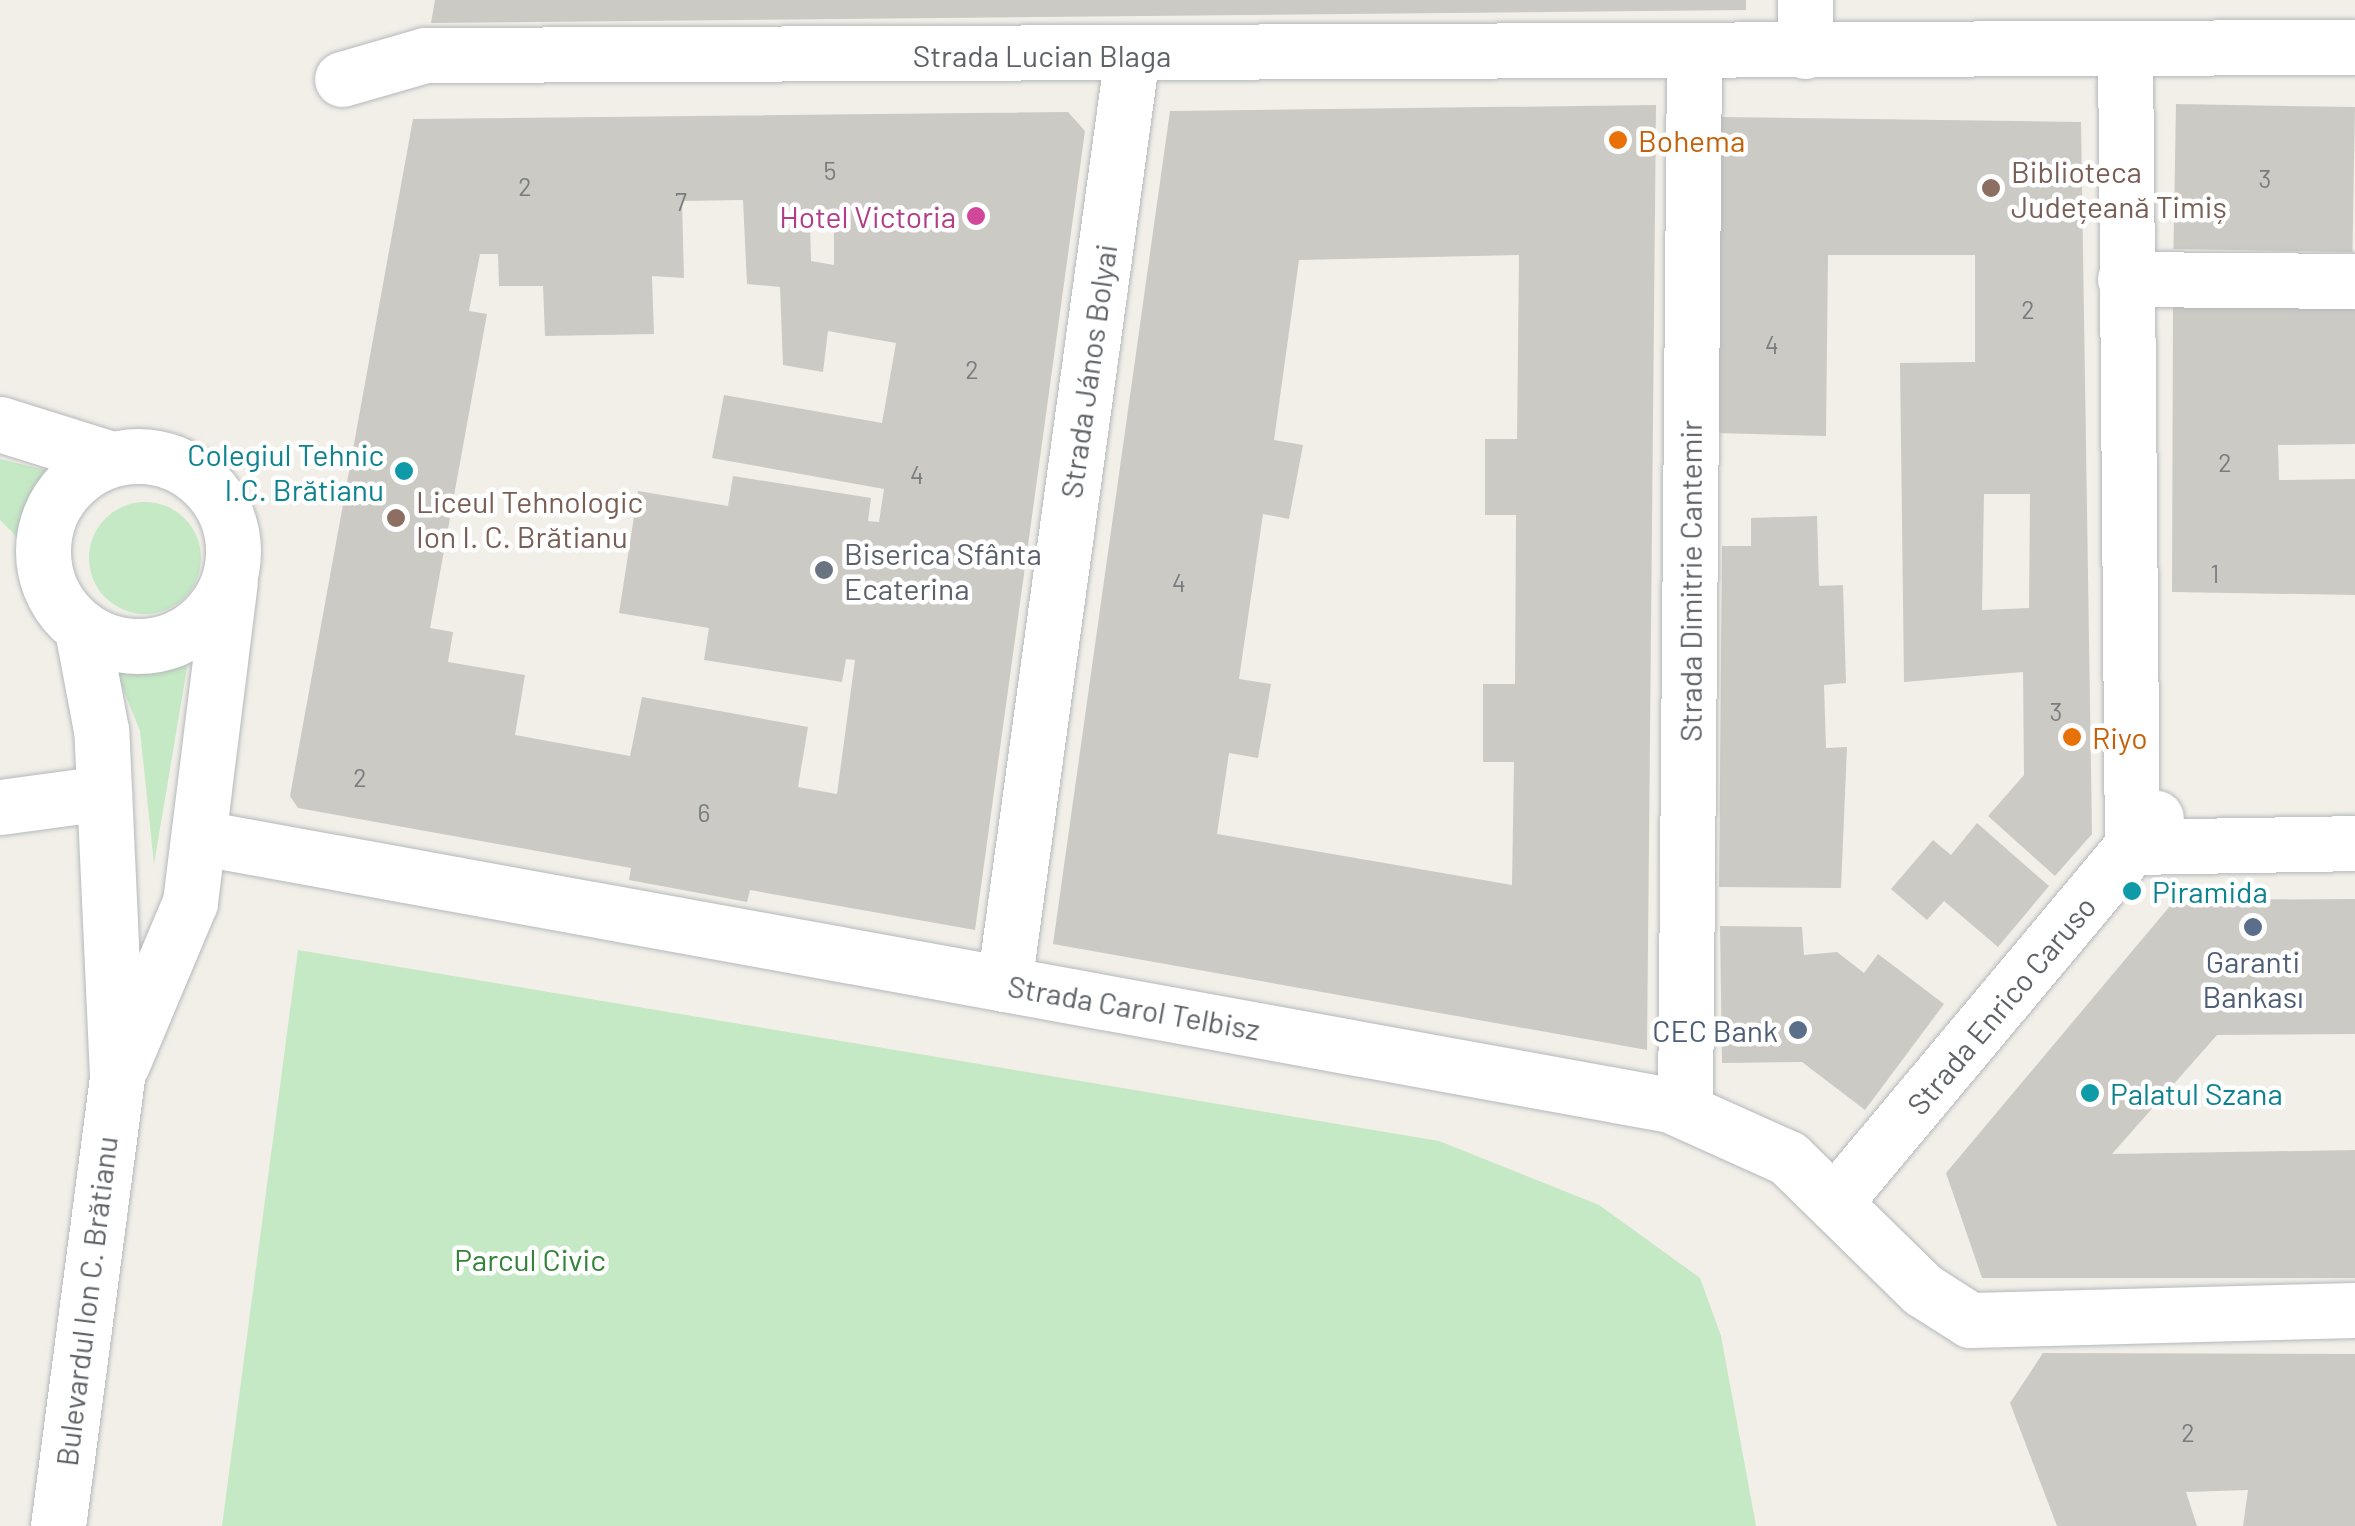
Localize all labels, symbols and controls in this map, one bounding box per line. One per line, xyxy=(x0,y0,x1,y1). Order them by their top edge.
street label: Strada Lucian Blaga xyxy=(913,37,1171,73)
place label: Bohema xyxy=(1638,122,1745,158)
marker: Bohema xyxy=(1607,129,1629,151)
place label: Biblioteca Județeană Timiș xyxy=(2011,153,2227,224)
house number: 5 xyxy=(824,155,836,185)
house number: 3 xyxy=(2259,163,2271,193)
house number: 2 xyxy=(518,171,532,201)
marker: Biblioteca Județeană Timiș xyxy=(1980,177,2002,199)
house number: 7 xyxy=(675,186,687,216)
place label: Hotel Victoria xyxy=(779,198,956,234)
marker: Hotel Victoria xyxy=(965,205,987,227)
street label: Strada János Bolyai xyxy=(1052,242,1124,500)
house number: 2 xyxy=(2021,294,2035,324)
house number: 4 xyxy=(1765,329,1779,359)
house number: 2 xyxy=(965,354,979,384)
street label: Strada Dimitrie Cantemir xyxy=(1672,420,1708,742)
place label: Colegiul Tehnic I.C. Brătianu xyxy=(187,436,384,506)
house number: 2 xyxy=(2218,447,2232,477)
house number: 4 xyxy=(910,459,924,489)
marker: Colegiul Tehnic I.C. Brătianu xyxy=(393,460,415,482)
place label: Liceul Tehnologic Ion I. C. Brătianu xyxy=(416,483,643,554)
marker: Liceul Tehnologic Ion I. C. Brătianu xyxy=(385,507,407,529)
place label: Biserica Sfânta Ecaterina xyxy=(844,535,1042,606)
house number: 1 xyxy=(2211,558,2219,588)
marker: Biserica Sfânta Ecaterina xyxy=(813,559,835,581)
house number: 4 xyxy=(1172,567,1186,597)
house number: 3 xyxy=(2050,696,2062,726)
place label: Riyo xyxy=(2092,719,2148,755)
marker: Riyo xyxy=(2061,726,2083,748)
house number: 2 xyxy=(353,762,367,792)
house number: 6 xyxy=(698,797,710,827)
place label: Piramida xyxy=(2152,873,2268,909)
marker: Piramida xyxy=(2121,880,2143,902)
street label: Strada Enrico Caruso xyxy=(1899,888,2103,1122)
marker: Garanti Bankası xyxy=(2242,916,2264,938)
place label: Garanti Bankası xyxy=(2203,943,2303,1014)
street label: Strada Carol Telbisz xyxy=(1005,967,1263,1047)
place label: CEC Bank xyxy=(1652,1012,1778,1048)
marker: CEC Bank xyxy=(1787,1019,1809,1041)
place label: Palatul Szana xyxy=(2110,1075,2283,1111)
marker: Palatul Szana xyxy=(2079,1082,2101,1104)
street label: Bulevardul Ion C. Brătianu xyxy=(48,1134,124,1468)
park label: Parcul Civic xyxy=(454,1241,606,1277)
house number: 2 xyxy=(2181,1417,2195,1447)

